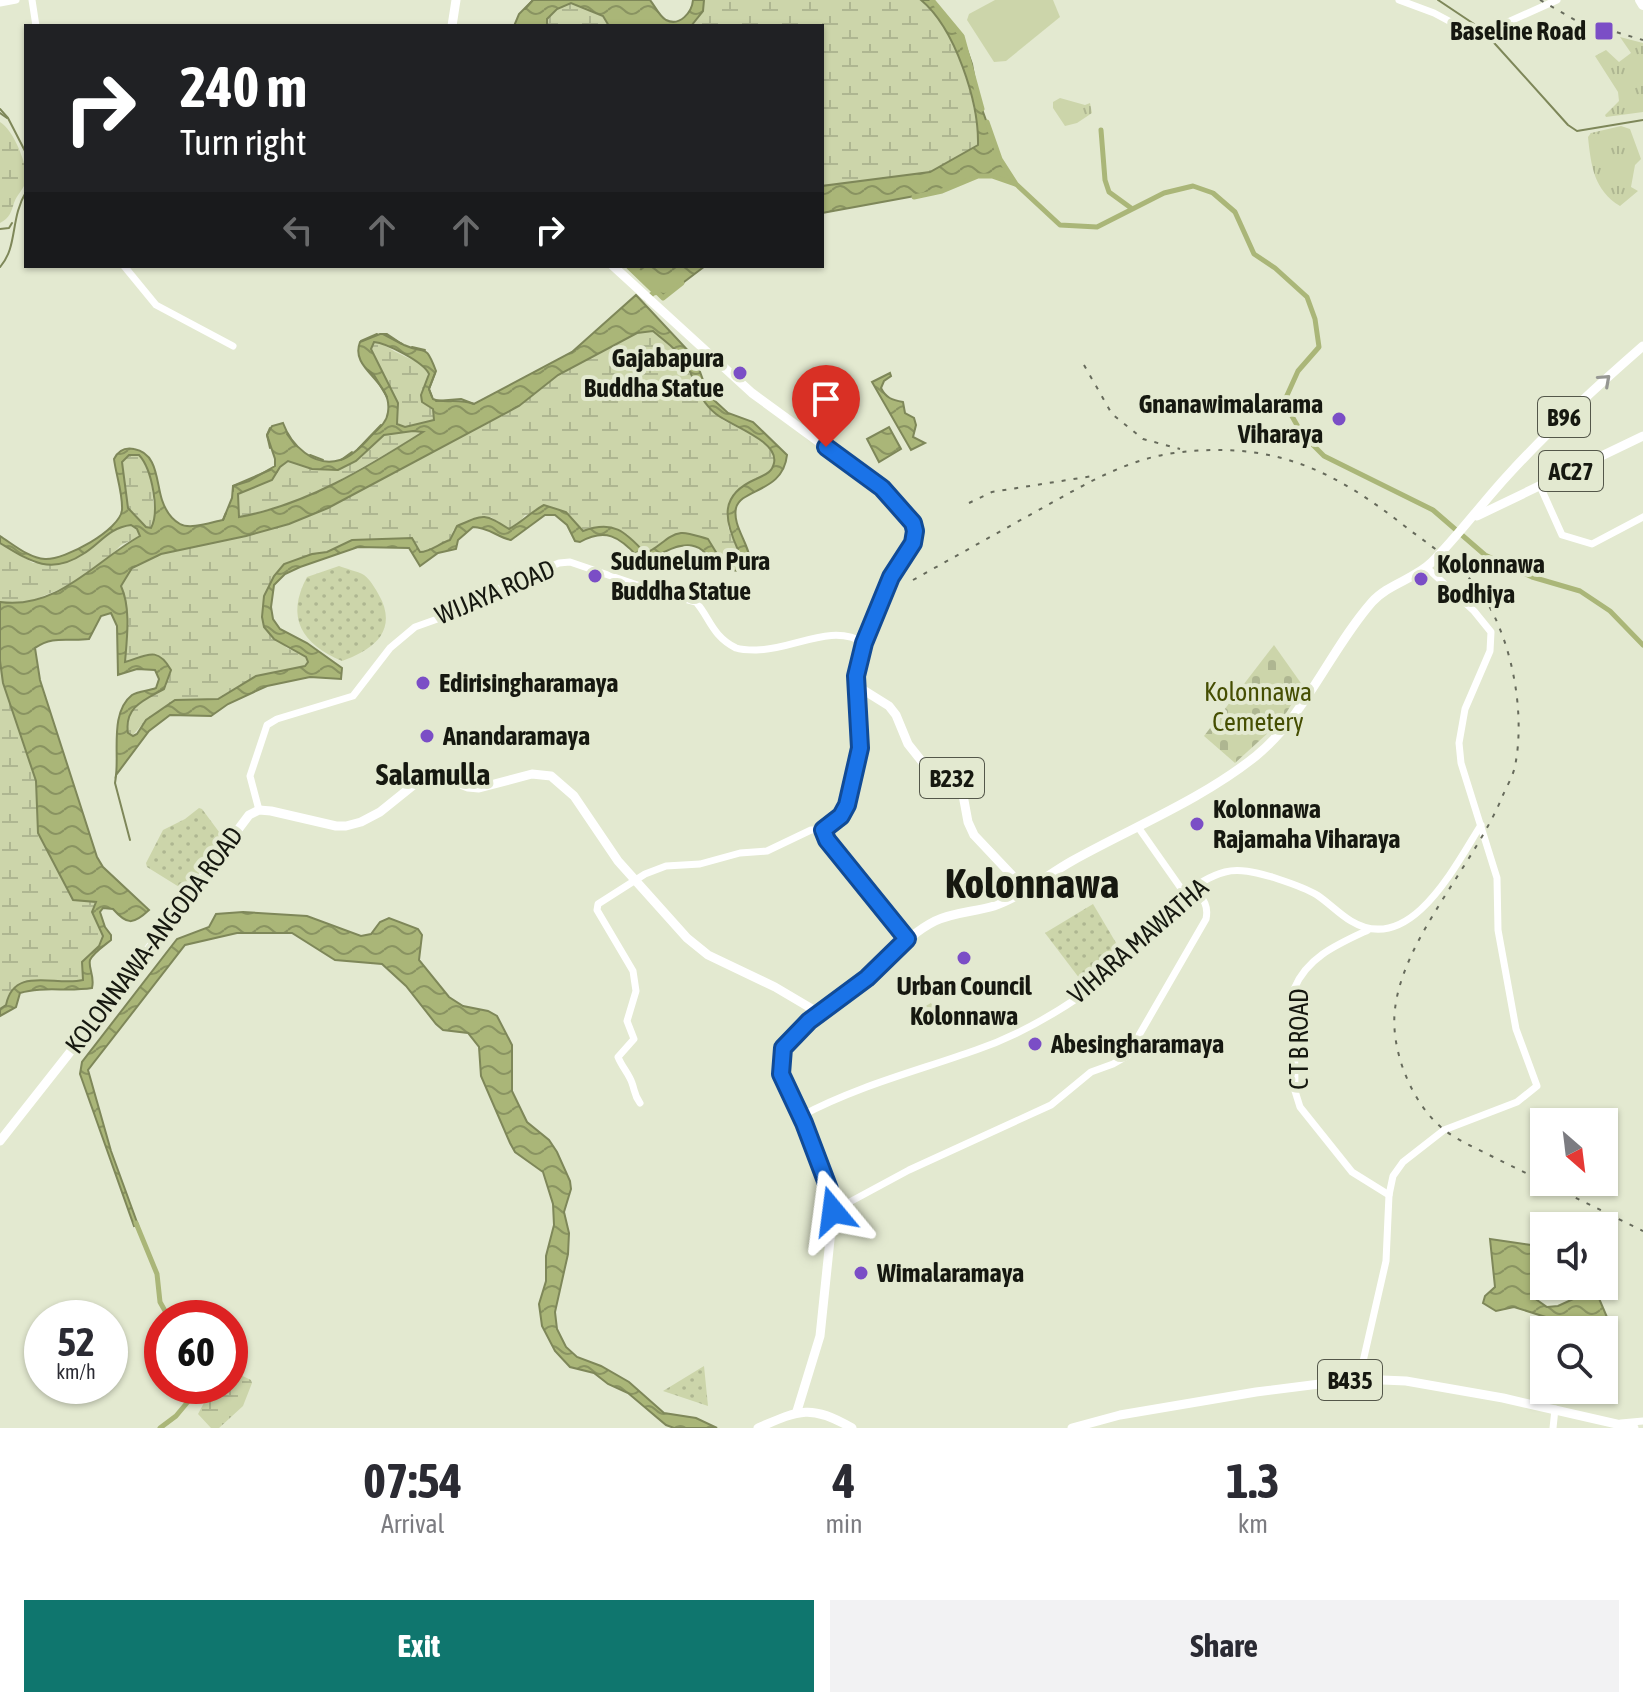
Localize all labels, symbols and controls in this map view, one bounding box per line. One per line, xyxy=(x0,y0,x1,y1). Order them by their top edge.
place label: Baseline Road xyxy=(1450,16,1586,46)
marker: Baseline Road xyxy=(1593,20,1615,42)
text: 240 m xyxy=(180,55,307,119)
icon: right xyxy=(48,56,152,160)
text: Turn right xyxy=(180,121,307,163)
icon: left xyxy=(276,208,320,252)
icon: ahead xyxy=(360,208,404,252)
icon: ahead xyxy=(444,208,488,252)
icon: right xyxy=(528,208,572,252)
place label: Gajabapura Buddha Statue xyxy=(584,343,724,403)
marker: Gajabapura Buddha Statue xyxy=(731,364,749,382)
pin xyxy=(792,365,860,447)
one-way arrow xyxy=(1596,375,1610,389)
icon: arrive xyxy=(804,377,848,421)
place label: Gnanawimalarama Viharaya xyxy=(1138,389,1323,449)
road number: B96 xyxy=(1538,397,1590,437)
marker: Gnanawimalarama Viharaya xyxy=(1330,410,1348,428)
road number: AC27 xyxy=(1539,451,1603,491)
place label: Sudunelum Pura Buddha Statue xyxy=(611,546,770,606)
place label: Kolonnawa Bodhiya xyxy=(1437,549,1545,609)
street label: WIJAYA ROAD xyxy=(431,553,559,631)
marker: Sudunelum Pura Buddha Statue xyxy=(586,567,604,585)
marker: Kolonnawa Bodhiya xyxy=(1412,570,1430,588)
place label: Edirisingharamaya xyxy=(439,668,618,698)
marker: Edirisingharamaya xyxy=(414,674,432,692)
park label: Kolonnawa Cemetery xyxy=(1204,677,1312,737)
place label: Anandaramaya xyxy=(442,721,590,751)
marker: Anandaramaya xyxy=(418,727,436,745)
district label: Salamulla xyxy=(376,757,490,791)
road number: B232 xyxy=(920,758,984,798)
place label: Kolonnawa Rajamaha Viharaya xyxy=(1213,794,1400,854)
marker: Kolonnawa Rajamaha Viharaya xyxy=(1188,815,1206,833)
street label: KOLONNAWA-ANGODA ROAD xyxy=(59,821,249,1059)
district label: Kolonnawa xyxy=(945,859,1119,907)
street label: VIHARA MAWATHA xyxy=(1062,872,1214,1010)
marker: Urban Council Kolonnawa xyxy=(955,949,973,967)
place label: Urban Council Kolonnawa xyxy=(896,971,1033,1031)
street label: C T B ROAD xyxy=(1284,988,1314,1090)
place label: Abesingharamaya xyxy=(1050,1029,1224,1059)
marker: Abesingharamaya xyxy=(1026,1035,1044,1053)
north arrow xyxy=(1530,1108,1618,1196)
map controls xyxy=(1530,1108,1618,1404)
position arrow xyxy=(791,1169,875,1253)
button: sound xyxy=(1530,1212,1618,1300)
place label: Wimalaramaya xyxy=(876,1258,1024,1288)
marker: Wimalaramaya xyxy=(852,1264,870,1282)
speed limit sign: 60 xyxy=(144,1300,248,1404)
button: search xyxy=(1530,1316,1618,1404)
text: 52 xyxy=(57,1319,95,1364)
text: km/h xyxy=(56,1360,96,1383)
road number: B435 xyxy=(1318,1360,1382,1400)
text: 07:54 xyxy=(363,1453,462,1508)
text: 4 xyxy=(833,1453,855,1508)
text: 1.3 xyxy=(1226,1453,1280,1508)
text: Arrival xyxy=(381,1509,444,1539)
text: min xyxy=(825,1509,863,1539)
text: km xyxy=(1238,1509,1268,1539)
button: Exit xyxy=(24,1600,814,1692)
button: Share xyxy=(830,1600,1619,1692)

